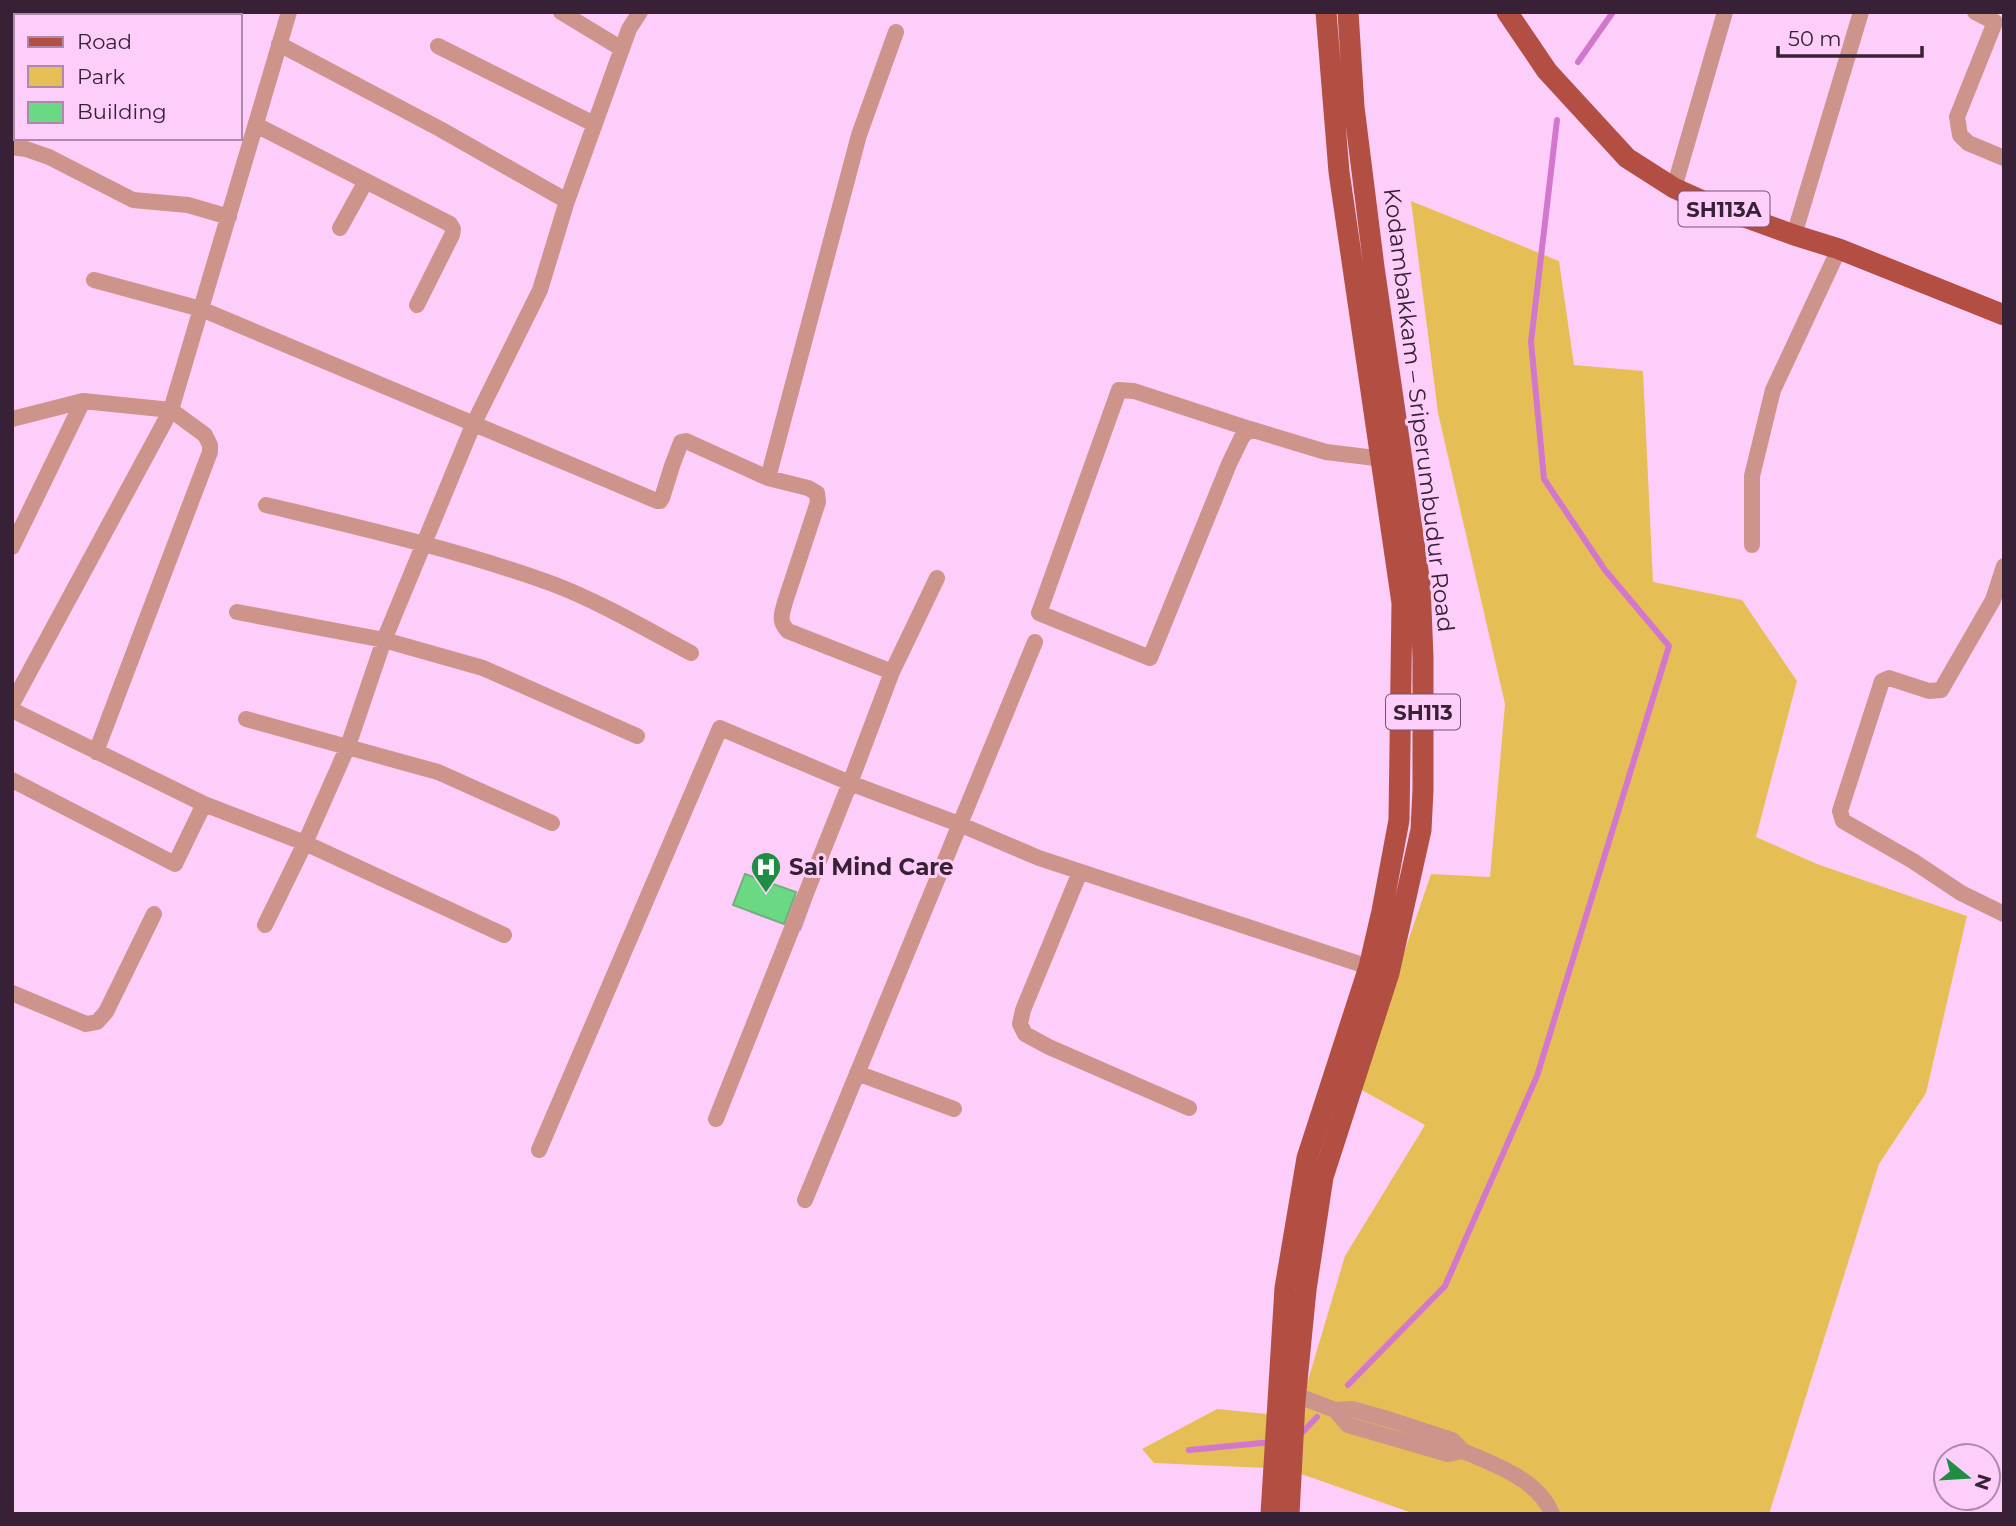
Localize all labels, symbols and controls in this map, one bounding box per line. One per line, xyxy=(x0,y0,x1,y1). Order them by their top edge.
legend xyxy=(14,14,242,140)
scale bar xyxy=(1778,14,1922,58)
text: 50 m xyxy=(1788,26,1842,51)
text: Road xyxy=(77,29,132,54)
text: Park xyxy=(77,64,125,89)
text: Building xyxy=(77,99,167,124)
street label: Kodambakkam – Sriperumbudur Road xyxy=(1378,186,1460,634)
road number: SH113A xyxy=(1678,192,1770,227)
road number: SH113 xyxy=(1386,694,1460,730)
hospital icon: Sai Mind Care xyxy=(749,850,783,894)
place label: Sai Mind Care xyxy=(789,853,954,881)
north arrow xyxy=(1932,1442,2002,1512)
text: N xyxy=(1969,1471,1996,1493)

